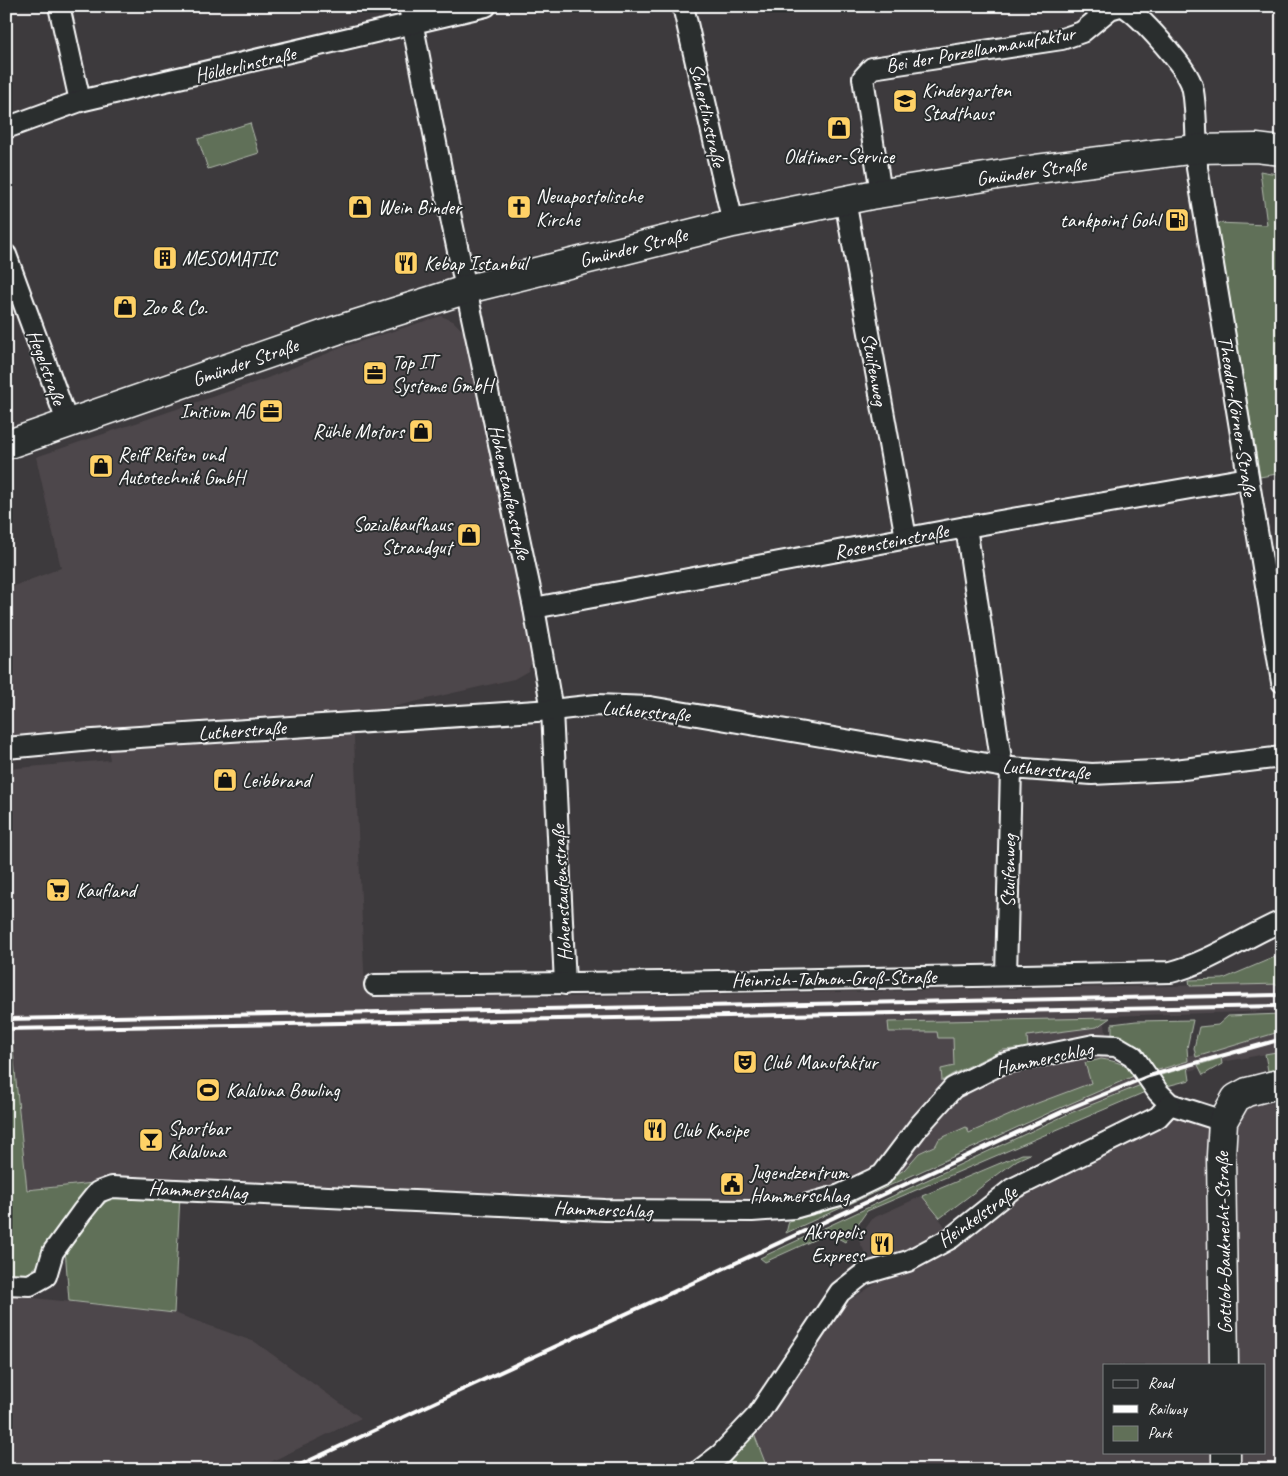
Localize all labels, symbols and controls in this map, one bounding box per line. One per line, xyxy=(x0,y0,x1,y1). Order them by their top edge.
street label: Bei der Porzellanmanufaktur xyxy=(884,20,1078,78)
street label: Hölderlinstraße xyxy=(192,40,299,88)
street label: Schertlinstraße xyxy=(683,61,732,171)
place label: Kindergarten Stadthaus xyxy=(922,78,1012,126)
school or university icon: Kindergarten Stadthaus xyxy=(892,88,918,114)
shop icon: Oldtimer-Service xyxy=(826,115,852,141)
place label: Oldtimer-Service xyxy=(784,144,896,169)
street label: Gmünder Straße xyxy=(975,151,1089,192)
place label: Neuapostolische Kirche xyxy=(536,184,644,232)
shop icon: Wein Binder xyxy=(347,194,373,220)
church icon: Neuapostolische Kirche xyxy=(506,194,532,220)
place label: Wein Binder xyxy=(378,195,463,220)
fuel station icon: tankpoint Gohl xyxy=(1164,207,1190,233)
place label: tankpoint Gohl xyxy=(1060,208,1164,233)
street label: Gmünder Straße xyxy=(577,222,691,273)
building icon: MESOMATIC xyxy=(152,245,178,271)
place label: MESOMATIC xyxy=(182,246,278,271)
restaurant icon: Kebap Istanbul xyxy=(393,250,419,276)
place label: Kebap Istanbul xyxy=(424,251,531,276)
shop icon: Zoo & Co. xyxy=(112,294,138,320)
place label: Zoo & Co. xyxy=(142,295,207,320)
street label: Hegelstraße xyxy=(21,326,72,410)
street label: Stuifenweg xyxy=(856,331,893,409)
street label: Gmünder Straße xyxy=(189,332,303,392)
street label: Theodor-Körner-Straße xyxy=(1213,334,1263,499)
place label: Top IT Systeme GmbH xyxy=(392,350,495,398)
office icon: Top IT Systeme GmbH xyxy=(362,360,388,386)
office icon: Initium AG xyxy=(258,398,284,424)
place label: Initium AG xyxy=(180,399,256,424)
shop icon: Rühle Motors xyxy=(408,418,434,444)
place label: Rühle Motors xyxy=(313,419,406,444)
street label: Hohenstaufenstraße xyxy=(483,423,536,563)
place label: Reiff Reifen und Autotechnik GmbH xyxy=(118,442,247,490)
shop icon: Reiff Reifen und Autotechnik GmbH xyxy=(88,453,114,479)
place label: Sozialkaufhaus Strandgut xyxy=(353,512,455,560)
street label: Rosensteinstraße xyxy=(832,518,952,565)
shop icon: Sozialkaufhaus Strandgut xyxy=(456,522,482,548)
street label: Lutherstraße xyxy=(601,695,692,728)
street label: Lutherstraße xyxy=(197,715,288,746)
street label: Lutherstraße xyxy=(1001,753,1092,786)
shop icon: Leibbrand xyxy=(212,767,238,793)
place label: Leibbrand xyxy=(242,768,314,793)
street label: Hohenstaufenstraße xyxy=(545,823,578,962)
street label: Stuifenweg xyxy=(995,832,1022,908)
supermarket icon: Kaufland xyxy=(45,877,71,903)
place label: Kaufland xyxy=(76,878,139,903)
street label: Heinrich-Talmon-Groß-Straße xyxy=(731,964,938,993)
street label: Hammerschlag xyxy=(993,1036,1097,1081)
theatre icon: Club Manufaktur xyxy=(732,1049,758,1075)
place label: Club Manufaktur xyxy=(762,1050,879,1075)
sports icon: Kalaluna Bowling xyxy=(195,1077,221,1103)
place label: Kalaluna Bowling xyxy=(226,1078,341,1103)
place label: Sportbar Kalaluna xyxy=(168,1116,232,1164)
restaurant icon: Club Kneipe xyxy=(642,1117,668,1143)
place label: Club Kneipe xyxy=(672,1118,750,1143)
bar icon: Sportbar Kalaluna xyxy=(138,1127,164,1153)
street label: Gottlob-Bauknecht-Straße xyxy=(1209,1150,1238,1334)
place label: Jugendzentrum Hammerschlag xyxy=(749,1160,851,1208)
public building icon: Jugendzentrum Hammerschlag xyxy=(719,1171,745,1197)
street label: Hammerschlag xyxy=(148,1175,250,1206)
street label: Heinkelstraße xyxy=(933,1179,1023,1253)
street label: Hammerschlag xyxy=(553,1195,655,1224)
place label: Akropolis Express xyxy=(804,1220,866,1268)
restaurant icon: Akropolis Express xyxy=(869,1231,895,1257)
legend xyxy=(1103,1364,1266,1454)
text: Road xyxy=(1148,1374,1175,1393)
text: Railway xyxy=(1148,1400,1189,1419)
text: Park xyxy=(1148,1424,1173,1443)

